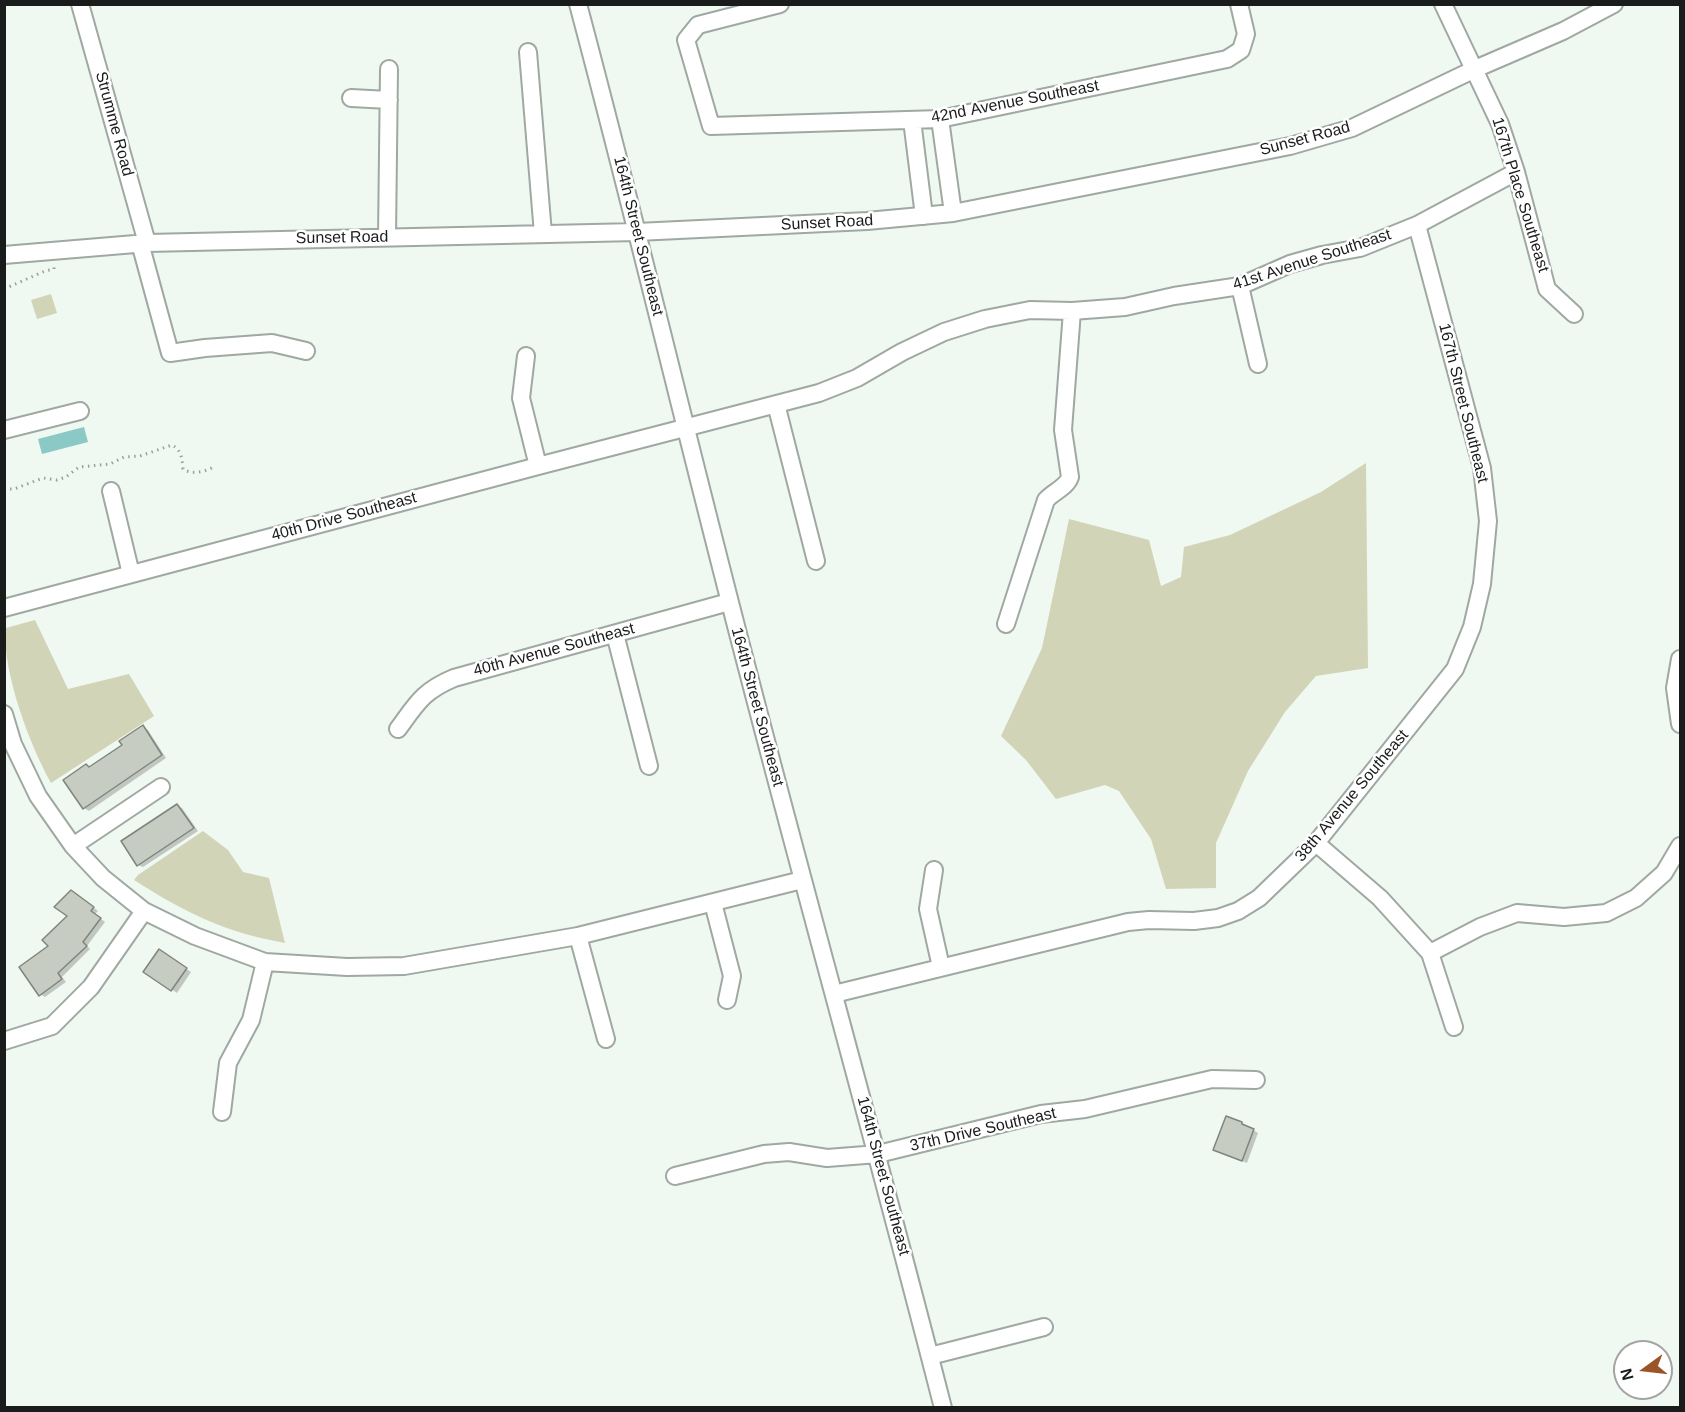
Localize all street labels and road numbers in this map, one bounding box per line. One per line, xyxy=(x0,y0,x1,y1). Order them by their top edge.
street label: Strumme Road xyxy=(91,70,137,178)
street label: 42nd Avenue Southeast xyxy=(929,76,1101,128)
street label: 167th Place Southeast xyxy=(1487,115,1553,275)
street label: Sunset Road xyxy=(1258,118,1352,160)
street label: 164th Street Southeast xyxy=(609,154,667,318)
street label: Sunset Road xyxy=(780,211,874,235)
street label: 41st Avenue Southeast xyxy=(1230,225,1394,295)
street label: Sunset Road xyxy=(296,228,388,248)
street label: 167th Street Southeast xyxy=(1434,321,1492,485)
street label: 40th Drive Southeast xyxy=(269,488,419,546)
street label: 40th Avenue Southeast xyxy=(471,619,637,681)
street label: 164th Street Southeast xyxy=(727,625,787,789)
street label: 38th Avenue Southeast xyxy=(1291,726,1413,866)
street label: 164th Street Southeast xyxy=(853,1094,913,1258)
street label: 37th Drive Southeast xyxy=(908,1104,1058,1156)

